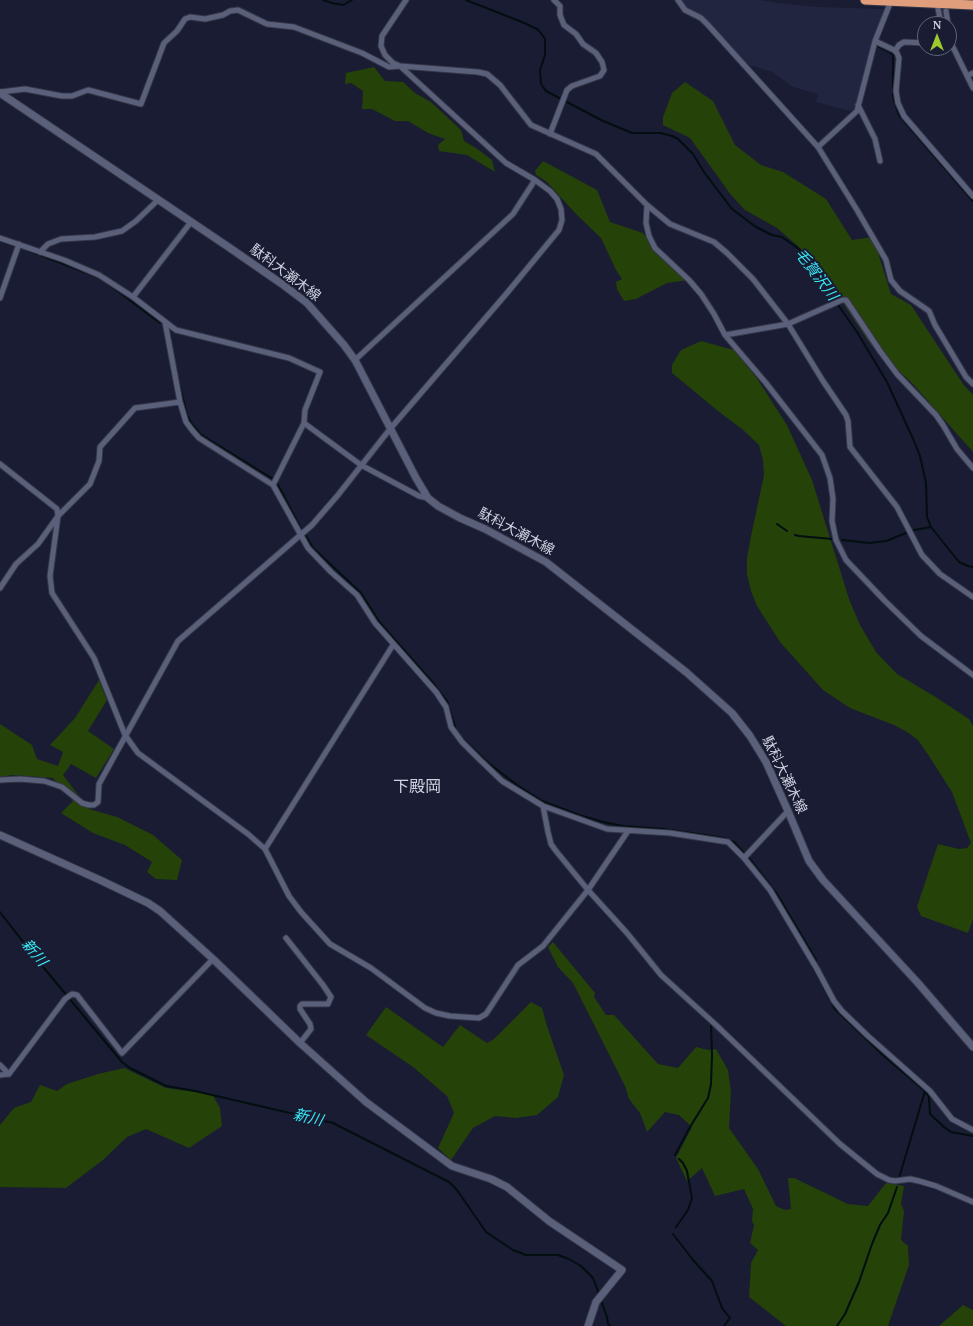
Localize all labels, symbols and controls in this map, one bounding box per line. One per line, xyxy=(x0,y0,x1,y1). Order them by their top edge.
north arrow xyxy=(917,16,957,56)
text: N xyxy=(933,17,941,32)
street label: 駄科大瀬木線 xyxy=(246,241,324,305)
water label: 毛賀沢川 xyxy=(791,246,841,304)
street label: 駄科大瀬木線 xyxy=(475,505,557,559)
street label: 駄科大瀬木線 xyxy=(758,734,810,816)
district label: 下殿岡 xyxy=(393,777,441,797)
water label: 新川 xyxy=(17,936,51,970)
water label: 新川 xyxy=(291,1106,325,1130)

